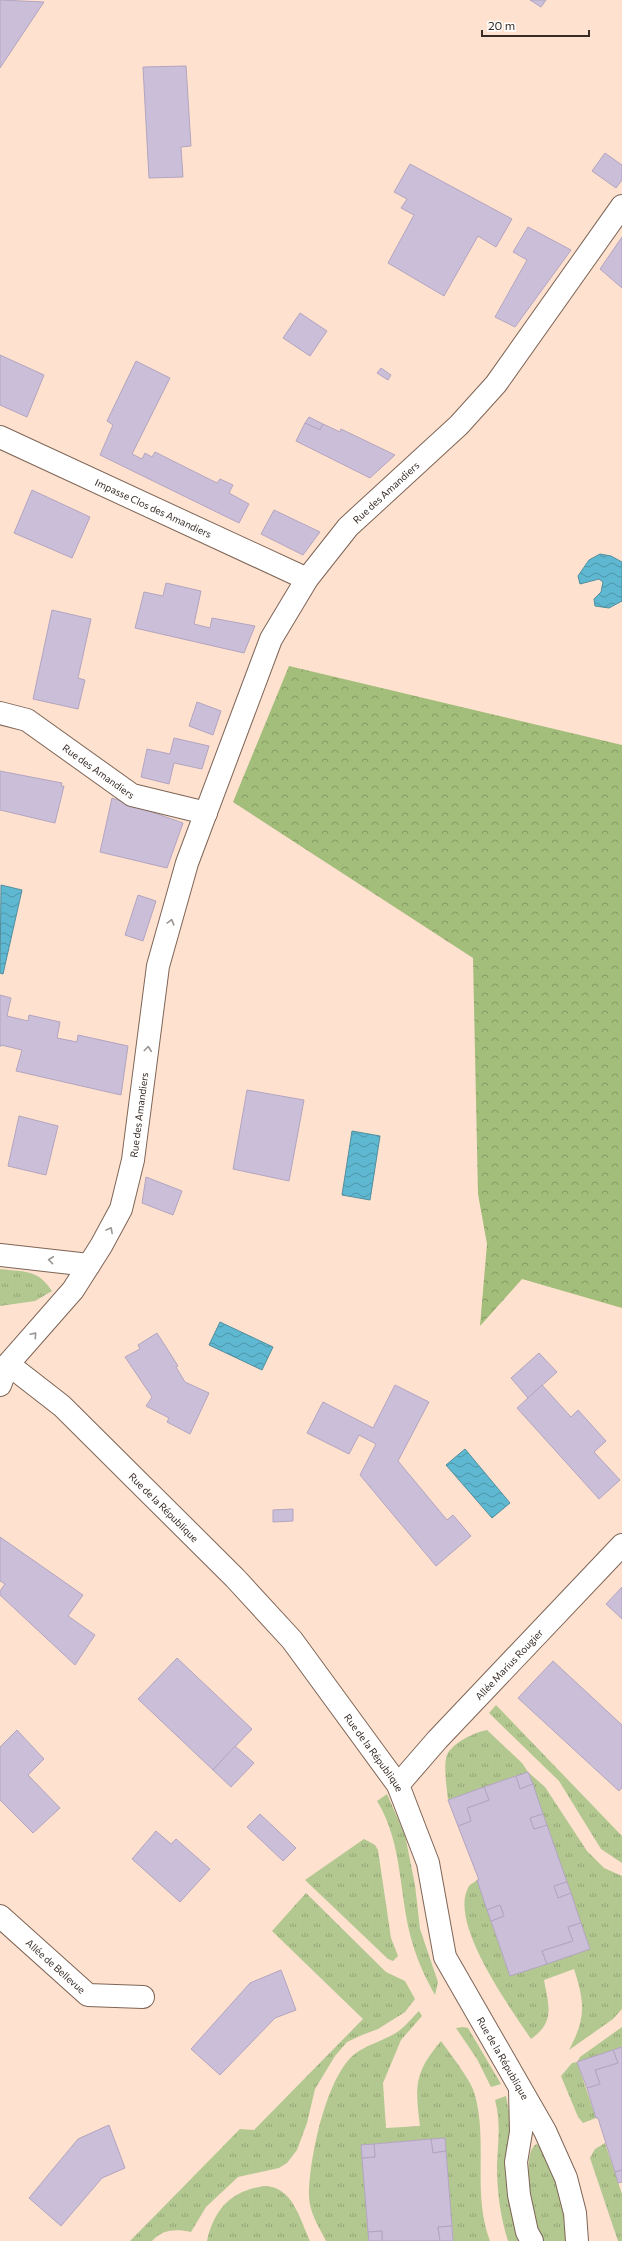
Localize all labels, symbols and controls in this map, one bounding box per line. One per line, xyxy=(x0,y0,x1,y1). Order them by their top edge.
scale bar xyxy=(482,12,589,38)
text: 20 m xyxy=(488,18,515,32)
street label: Rue des Amandiers xyxy=(350,459,422,526)
street label: Impasse Clos des Amandiers xyxy=(93,476,214,540)
street label: Rue des Amandiers xyxy=(60,741,137,801)
one-way arrow xyxy=(166,918,175,925)
one-way arrow xyxy=(143,1046,152,1052)
street label: Rue des Amandiers xyxy=(127,1071,150,1158)
one-way arrow xyxy=(105,1227,113,1235)
one-way arrow xyxy=(48,1256,54,1265)
one-way arrow xyxy=(29,1332,36,1340)
street label: Rue de la République xyxy=(127,1470,201,1544)
street label: Allée Marius Rougier xyxy=(473,1626,545,1702)
street label: Rue de la République xyxy=(342,1711,406,1793)
street label: Allée de Bellevue xyxy=(24,1936,88,1996)
street label: Rue de la République xyxy=(475,2015,532,2102)

